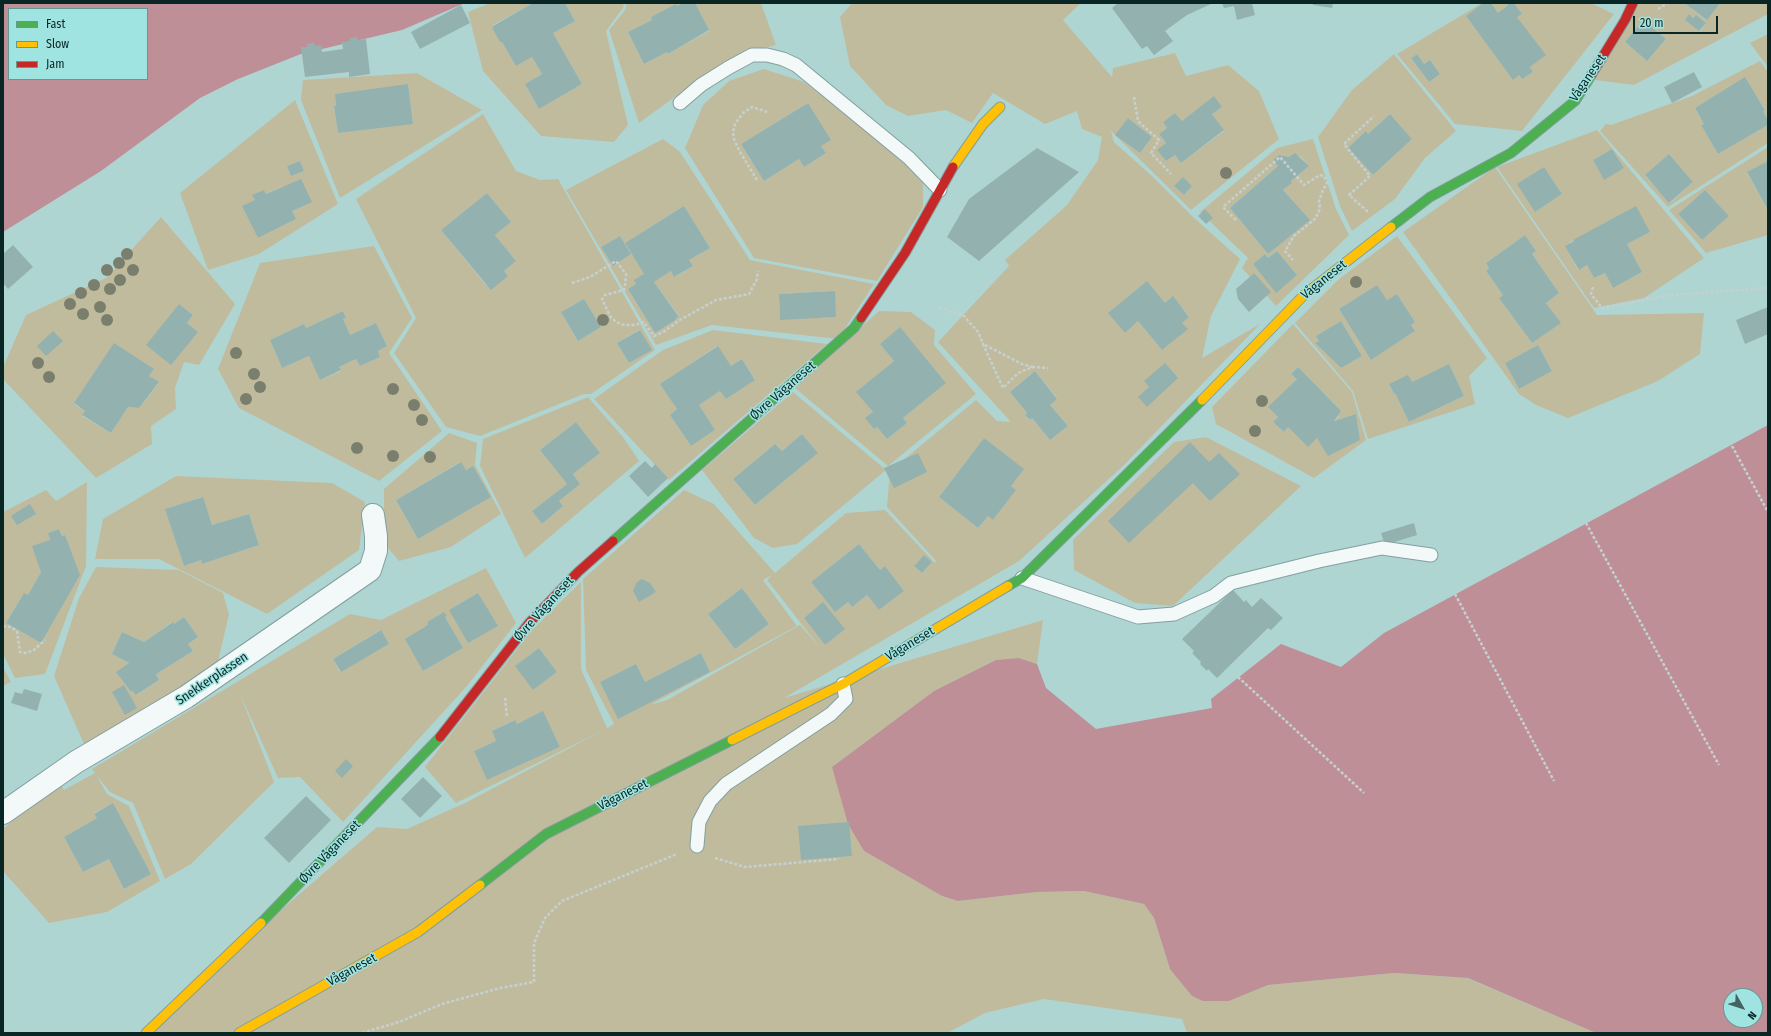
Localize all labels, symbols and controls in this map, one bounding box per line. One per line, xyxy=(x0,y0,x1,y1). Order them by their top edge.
legend xyxy=(8,8,148,80)
scale bar xyxy=(1635,8,1720,34)
text: 20 m xyxy=(1640,16,1664,30)
text: Fast xyxy=(46,17,65,31)
text: Slow xyxy=(46,37,69,51)
street label: Våganeset xyxy=(1566,51,1610,105)
text: Jam xyxy=(46,57,64,71)
street label: Våganeset xyxy=(1298,257,1350,303)
street label: Øvre Våganeset xyxy=(747,358,819,424)
street label: Øvre Våganeset xyxy=(511,573,577,645)
street label: Våganeset xyxy=(883,623,937,665)
street label: Snekkerplassen xyxy=(173,649,251,709)
street label: Våganeset xyxy=(595,776,651,814)
street label: Øvre Våganeset xyxy=(296,817,364,887)
street label: Våganeset xyxy=(325,950,379,990)
north arrow xyxy=(1723,988,1763,1028)
text: N xyxy=(1745,1009,1759,1022)

